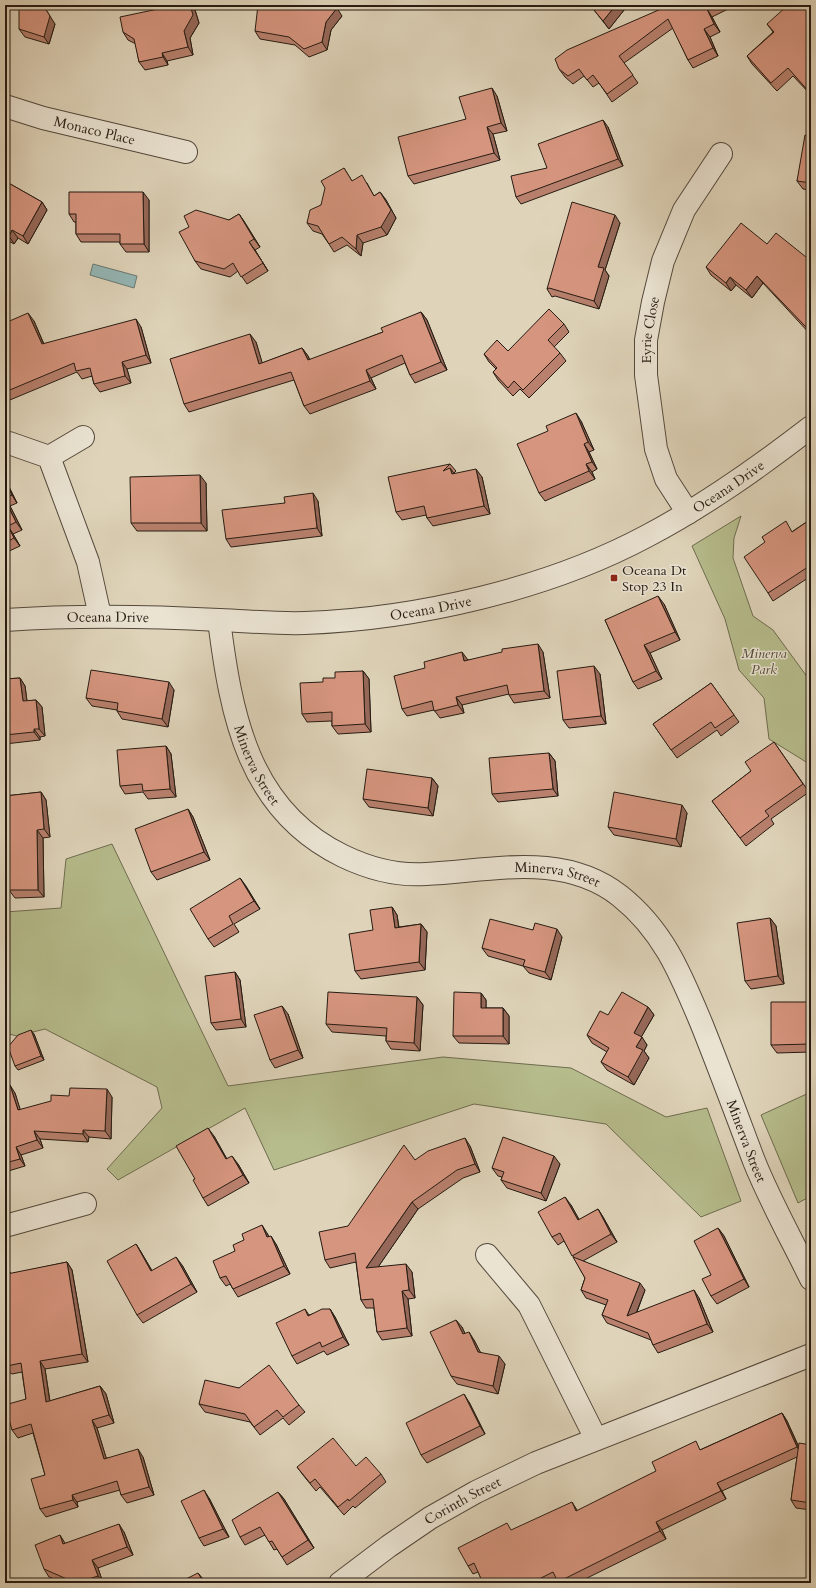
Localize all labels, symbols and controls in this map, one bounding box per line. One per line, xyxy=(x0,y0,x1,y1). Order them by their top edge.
street label: Monaco Place xyxy=(52,112,137,150)
street label: Eyrie Close xyxy=(637,294,664,364)
street label: Oceana Drive xyxy=(689,456,768,518)
place label: Oceana Dt Stop 23 In xyxy=(622,561,687,596)
marker: Oceana Dt Stop 23 In xyxy=(609,573,619,583)
street label: Oceana Drive xyxy=(389,591,474,625)
street label: Oceana Drive xyxy=(66,608,149,627)
park label: Minerva Park xyxy=(741,644,787,679)
street label: Minerva Street xyxy=(229,723,285,810)
street label: Minerva Street xyxy=(514,858,604,892)
street label: Minerva Street xyxy=(722,1097,771,1186)
street label: Corinth Street xyxy=(420,1472,505,1529)

